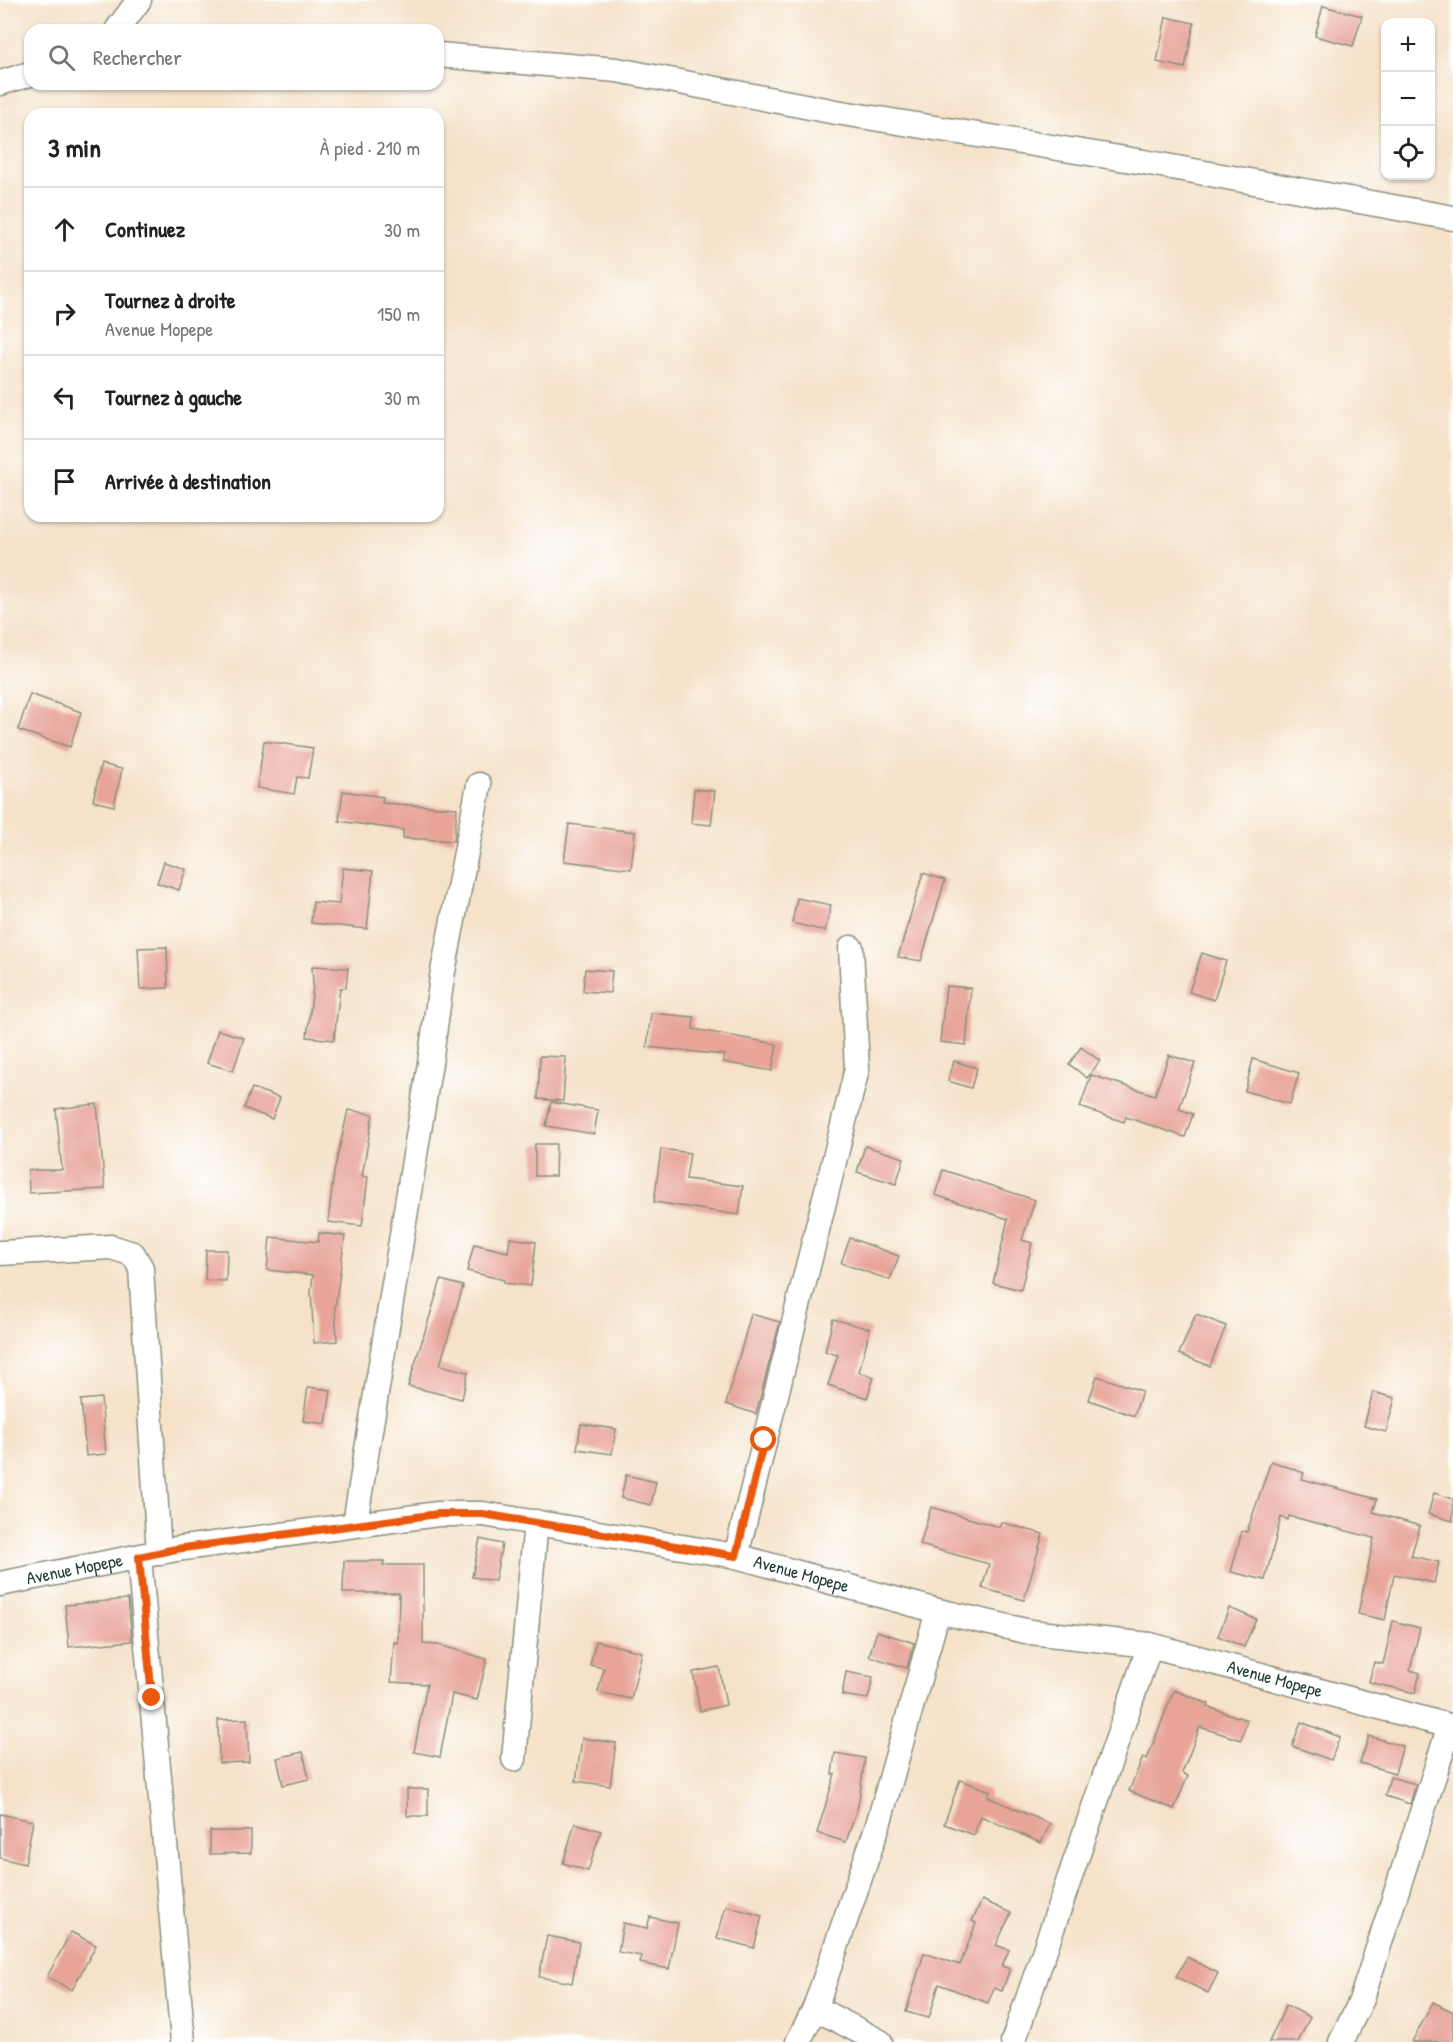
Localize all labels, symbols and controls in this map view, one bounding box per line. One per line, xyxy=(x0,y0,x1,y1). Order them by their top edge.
map controls xyxy=(1381,18,1435,180)
button: + xyxy=(1381,18,1435,72)
search box xyxy=(24,24,444,90)
icon: search xyxy=(45,41,78,74)
text: Rechercher xyxy=(93,42,182,72)
button: − xyxy=(1381,72,1435,126)
button: locate xyxy=(1381,126,1435,180)
text: 3 min xyxy=(48,130,101,165)
text: À pied · 210 m xyxy=(320,134,420,161)
icon: ahead xyxy=(48,213,81,246)
text: Continuez xyxy=(105,214,185,244)
text: 30 m xyxy=(384,216,420,243)
text: Tournez à droite xyxy=(105,285,235,315)
icon: right xyxy=(48,297,81,330)
text: 150 m xyxy=(377,300,420,327)
text: Avenue Mopepe xyxy=(105,315,213,342)
icon: left xyxy=(48,381,81,414)
text: Tournez à gauche xyxy=(105,382,242,412)
text: 30 m xyxy=(384,384,420,411)
icon: arrive xyxy=(48,465,81,498)
text: Arrivée à destination xyxy=(105,466,271,496)
route start xyxy=(750,1426,776,1452)
street label: Avenue Mopepe xyxy=(24,1547,125,1590)
street label: Avenue Mopepe xyxy=(751,1548,852,1598)
street label: Avenue Mopepe xyxy=(1225,1653,1325,1703)
route end xyxy=(138,1684,164,1710)

